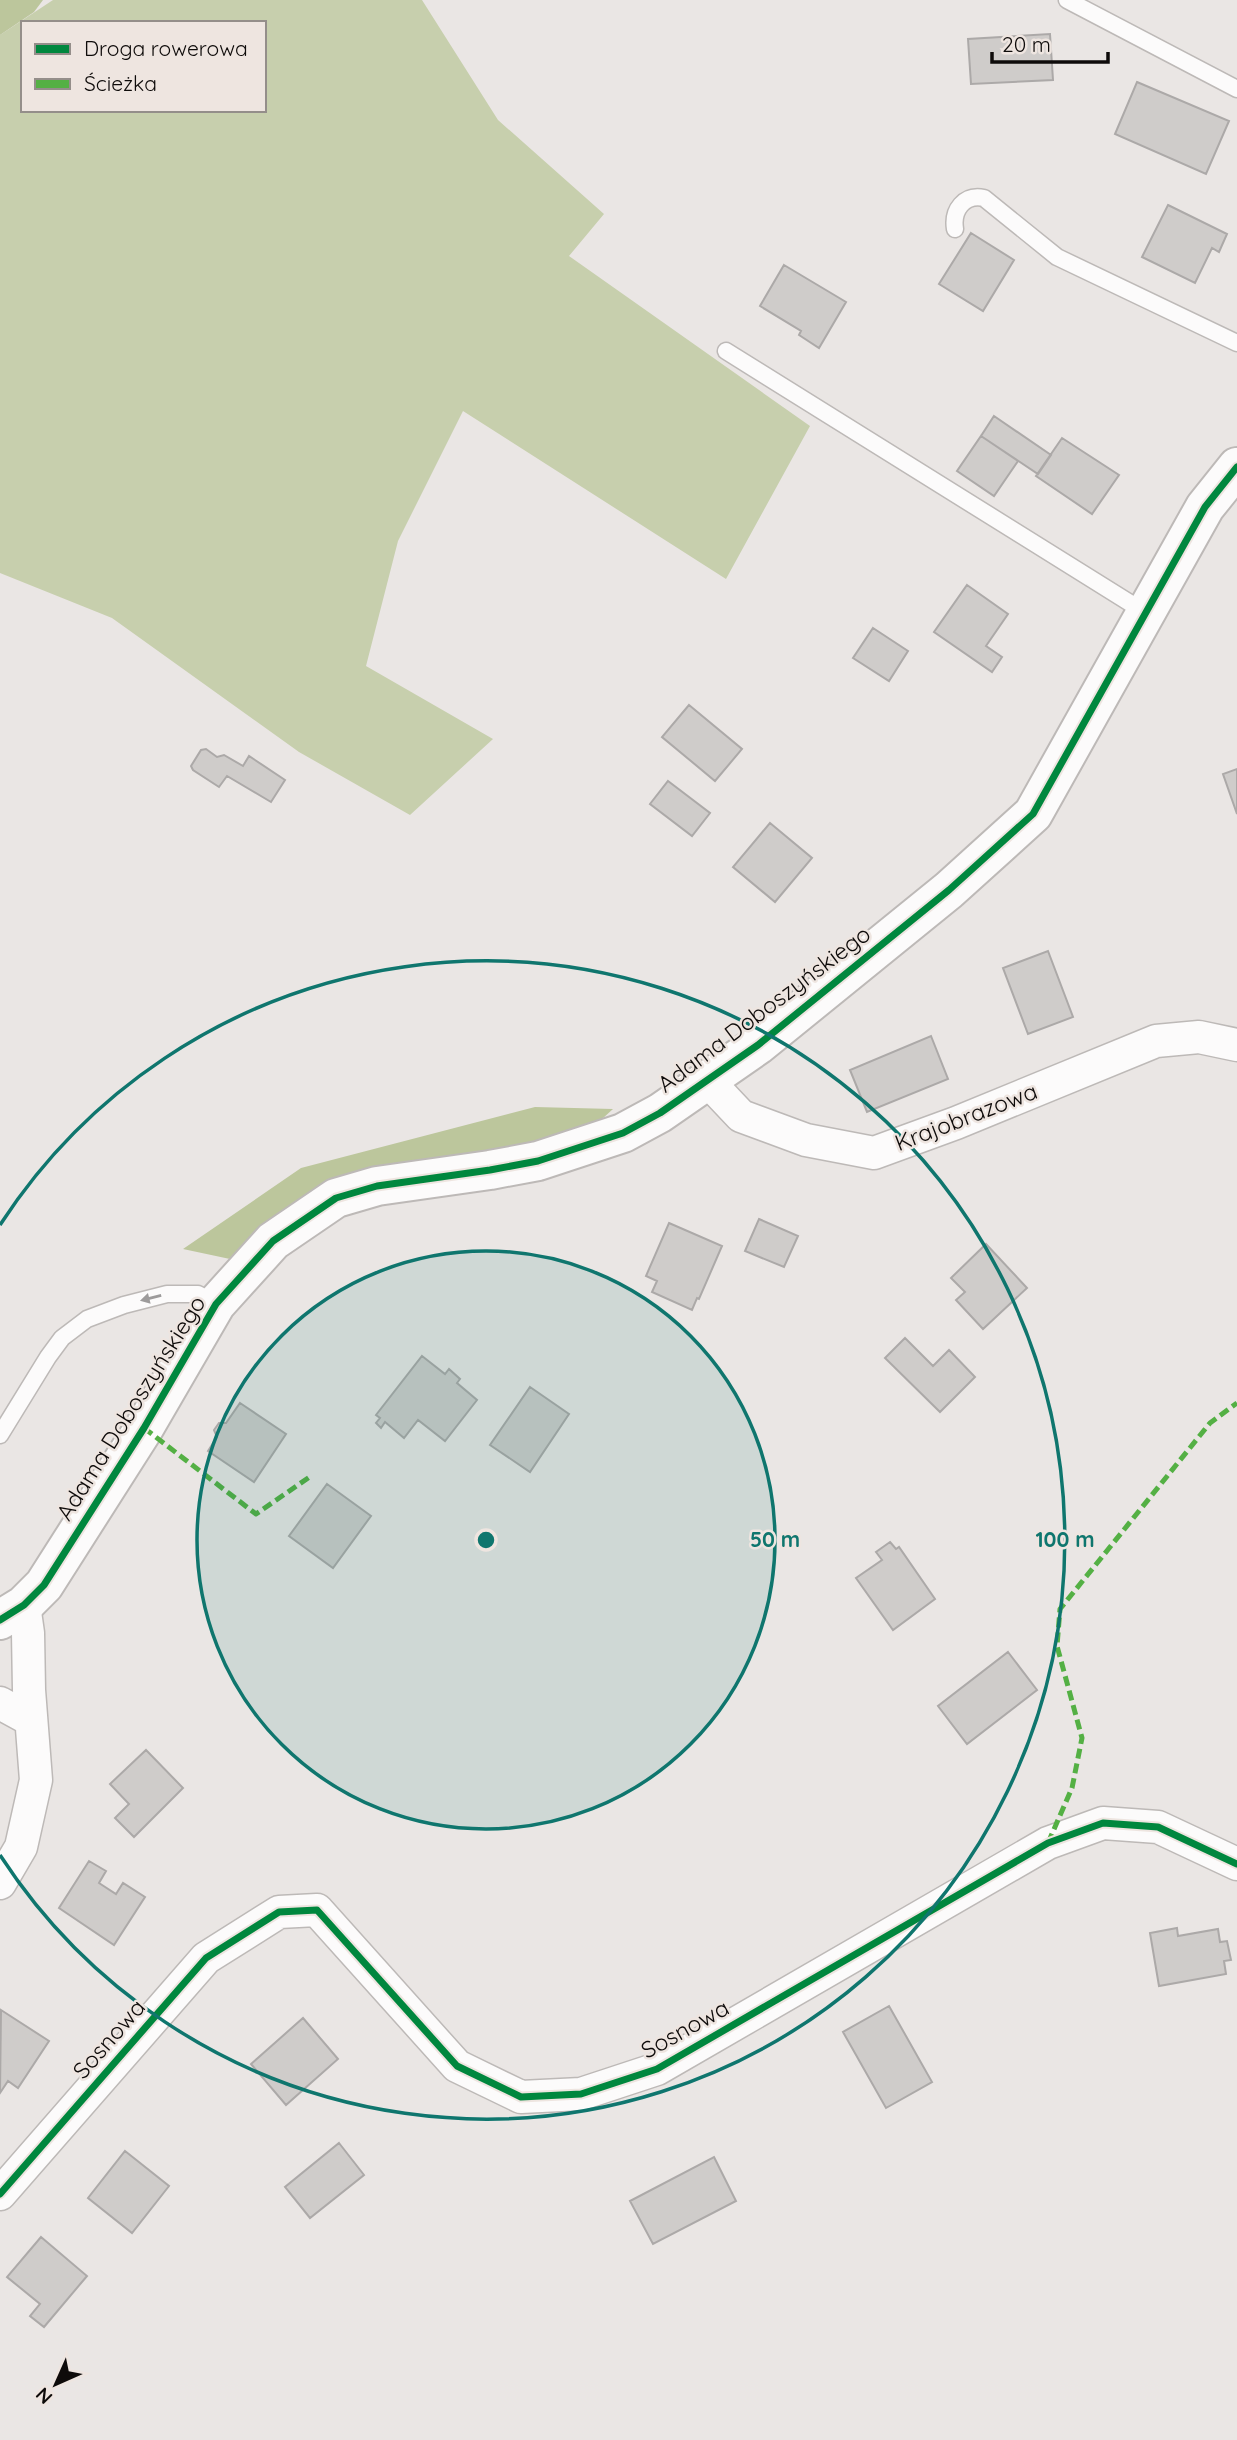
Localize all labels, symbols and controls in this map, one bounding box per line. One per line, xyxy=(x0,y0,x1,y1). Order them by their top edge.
legend xyxy=(21,21,266,112)
scale bar xyxy=(992,21,1108,65)
text: 20 m xyxy=(1002,31,1051,57)
text: Droga rowerowa xyxy=(84,35,248,61)
text: Ścieżka xyxy=(84,70,157,96)
street label: Adama Doboszyńskiego xyxy=(651,919,876,1098)
street label: Krajobrazowa xyxy=(890,1076,1041,1157)
street label: Adama Doboszyńskiego xyxy=(50,1290,212,1525)
one-way arrow xyxy=(140,1293,162,1304)
text: 50 m xyxy=(750,1526,800,1552)
text: 100 m xyxy=(1035,1526,1095,1552)
centre of rings xyxy=(474,1528,498,1552)
street label: Sosnowa xyxy=(66,1993,151,2084)
street label: Sosnowa xyxy=(636,1993,734,2065)
north arrow xyxy=(21,2349,91,2419)
text: N xyxy=(31,2383,57,2409)

